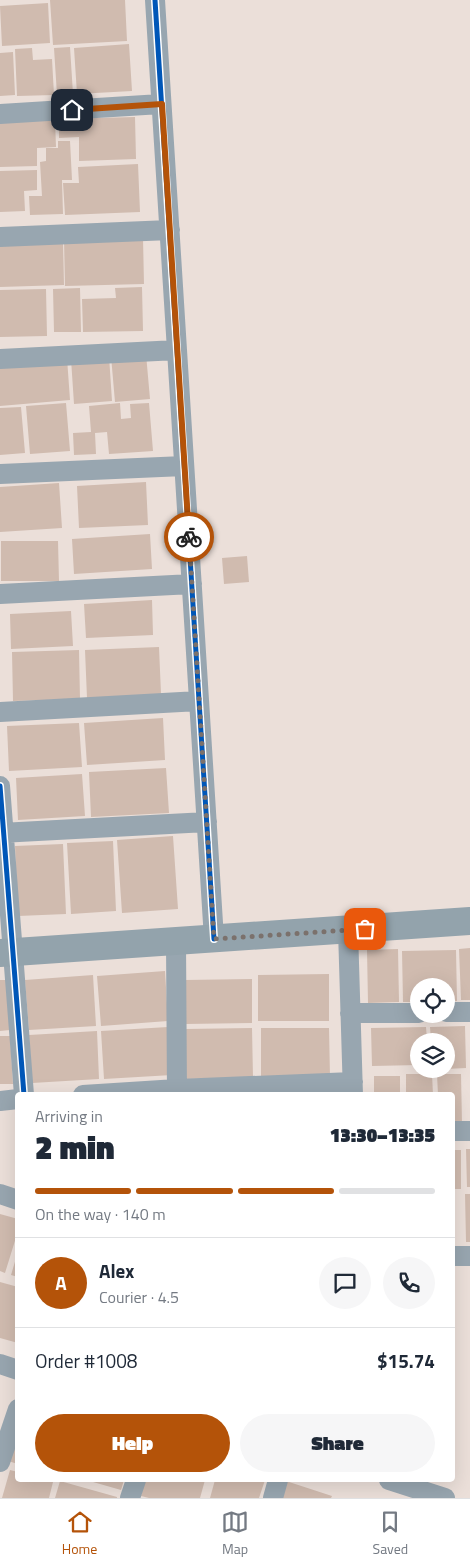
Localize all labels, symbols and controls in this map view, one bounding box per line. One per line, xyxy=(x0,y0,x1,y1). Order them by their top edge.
pin xyxy=(51,89,93,131)
icon: home xyxy=(58,96,86,124)
courier xyxy=(164,512,214,562)
icon: bike xyxy=(175,523,203,551)
pin xyxy=(344,908,386,950)
icon: bag xyxy=(351,915,379,943)
map controls xyxy=(410,978,455,1078)
button: locate xyxy=(410,978,455,1023)
button: layers xyxy=(410,1033,455,1078)
text: Arriving in xyxy=(35,1104,103,1128)
text: 13:30–13:35 xyxy=(330,1120,435,1149)
text: 2 min xyxy=(35,1123,115,1171)
text: On the way · 140 m xyxy=(35,1202,166,1226)
text: Alex xyxy=(99,1256,134,1285)
button: chat xyxy=(319,1257,371,1309)
button: phone xyxy=(383,1257,435,1309)
text: A xyxy=(55,1268,67,1297)
text: Courier · 4.5 xyxy=(99,1285,179,1309)
text: Order #1008 xyxy=(35,1346,137,1375)
text: $15.74 xyxy=(377,1346,435,1375)
button: Help xyxy=(35,1414,230,1472)
button: Share xyxy=(240,1414,435,1472)
tab: Home xyxy=(62,1508,97,1559)
tab: Map xyxy=(221,1508,249,1559)
tab: Saved xyxy=(373,1508,408,1559)

